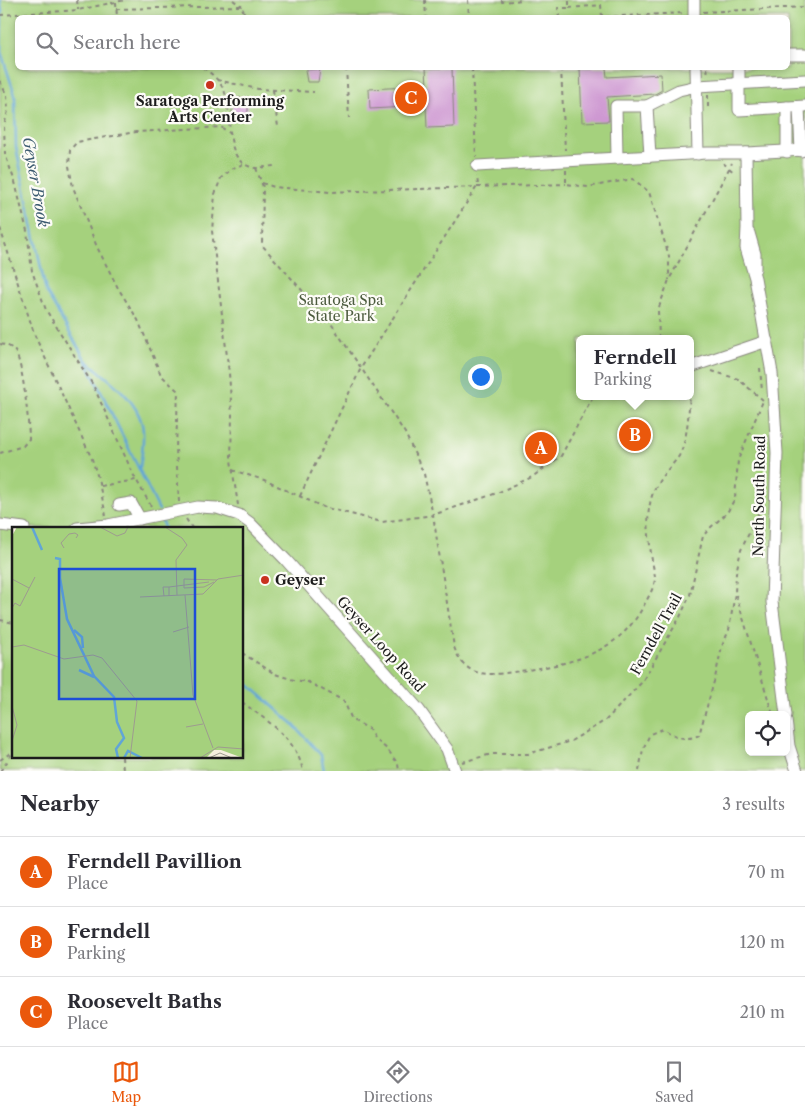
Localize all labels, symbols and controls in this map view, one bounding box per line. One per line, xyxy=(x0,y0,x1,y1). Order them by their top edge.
search box xyxy=(15,15,790,70)
icon: search xyxy=(33,29,61,57)
text: Search here xyxy=(73,31,181,54)
marker: Saratoga Performing Arts Center xyxy=(204,79,216,91)
pin: C xyxy=(395,79,427,117)
place label: Saratoga Performing Arts Center xyxy=(136,92,285,126)
water label: Geyser Brook xyxy=(19,135,53,229)
park label: Saratoga Spa State Park xyxy=(298,291,384,325)
popup xyxy=(576,335,694,400)
text: Ferndell xyxy=(593,346,677,369)
your location xyxy=(468,364,494,390)
text: Parking xyxy=(593,369,651,389)
pin: B xyxy=(619,416,651,454)
pin: A xyxy=(525,429,557,467)
street label: North South Road xyxy=(749,435,769,557)
inset map xyxy=(12,527,244,758)
place label: Geyser xyxy=(275,571,325,589)
marker: Geyser xyxy=(259,574,271,586)
street label: Ferndell Trail xyxy=(626,590,686,678)
street label: Geyser Loop Road xyxy=(333,592,429,696)
map controls xyxy=(745,711,790,756)
button: locate xyxy=(745,711,790,756)
text: Nearby xyxy=(20,791,99,816)
text: 3 results xyxy=(722,794,785,814)
text: Ferndell Pavillion xyxy=(67,850,242,873)
text: A xyxy=(30,862,42,882)
text: 70 m xyxy=(748,862,785,882)
text: Place xyxy=(67,873,108,893)
text: Ferndell xyxy=(67,920,150,943)
text: B xyxy=(30,932,42,952)
text: 120 m xyxy=(740,932,785,952)
text: Parking xyxy=(67,943,125,963)
text: Roosevelt Baths xyxy=(67,990,222,1013)
text: C xyxy=(30,1002,42,1022)
text: 210 m xyxy=(740,1002,785,1022)
text: Place xyxy=(67,1013,108,1033)
tab: Map xyxy=(111,1058,141,1106)
tab: Directions xyxy=(363,1058,433,1106)
tab: Saved xyxy=(655,1058,694,1106)

